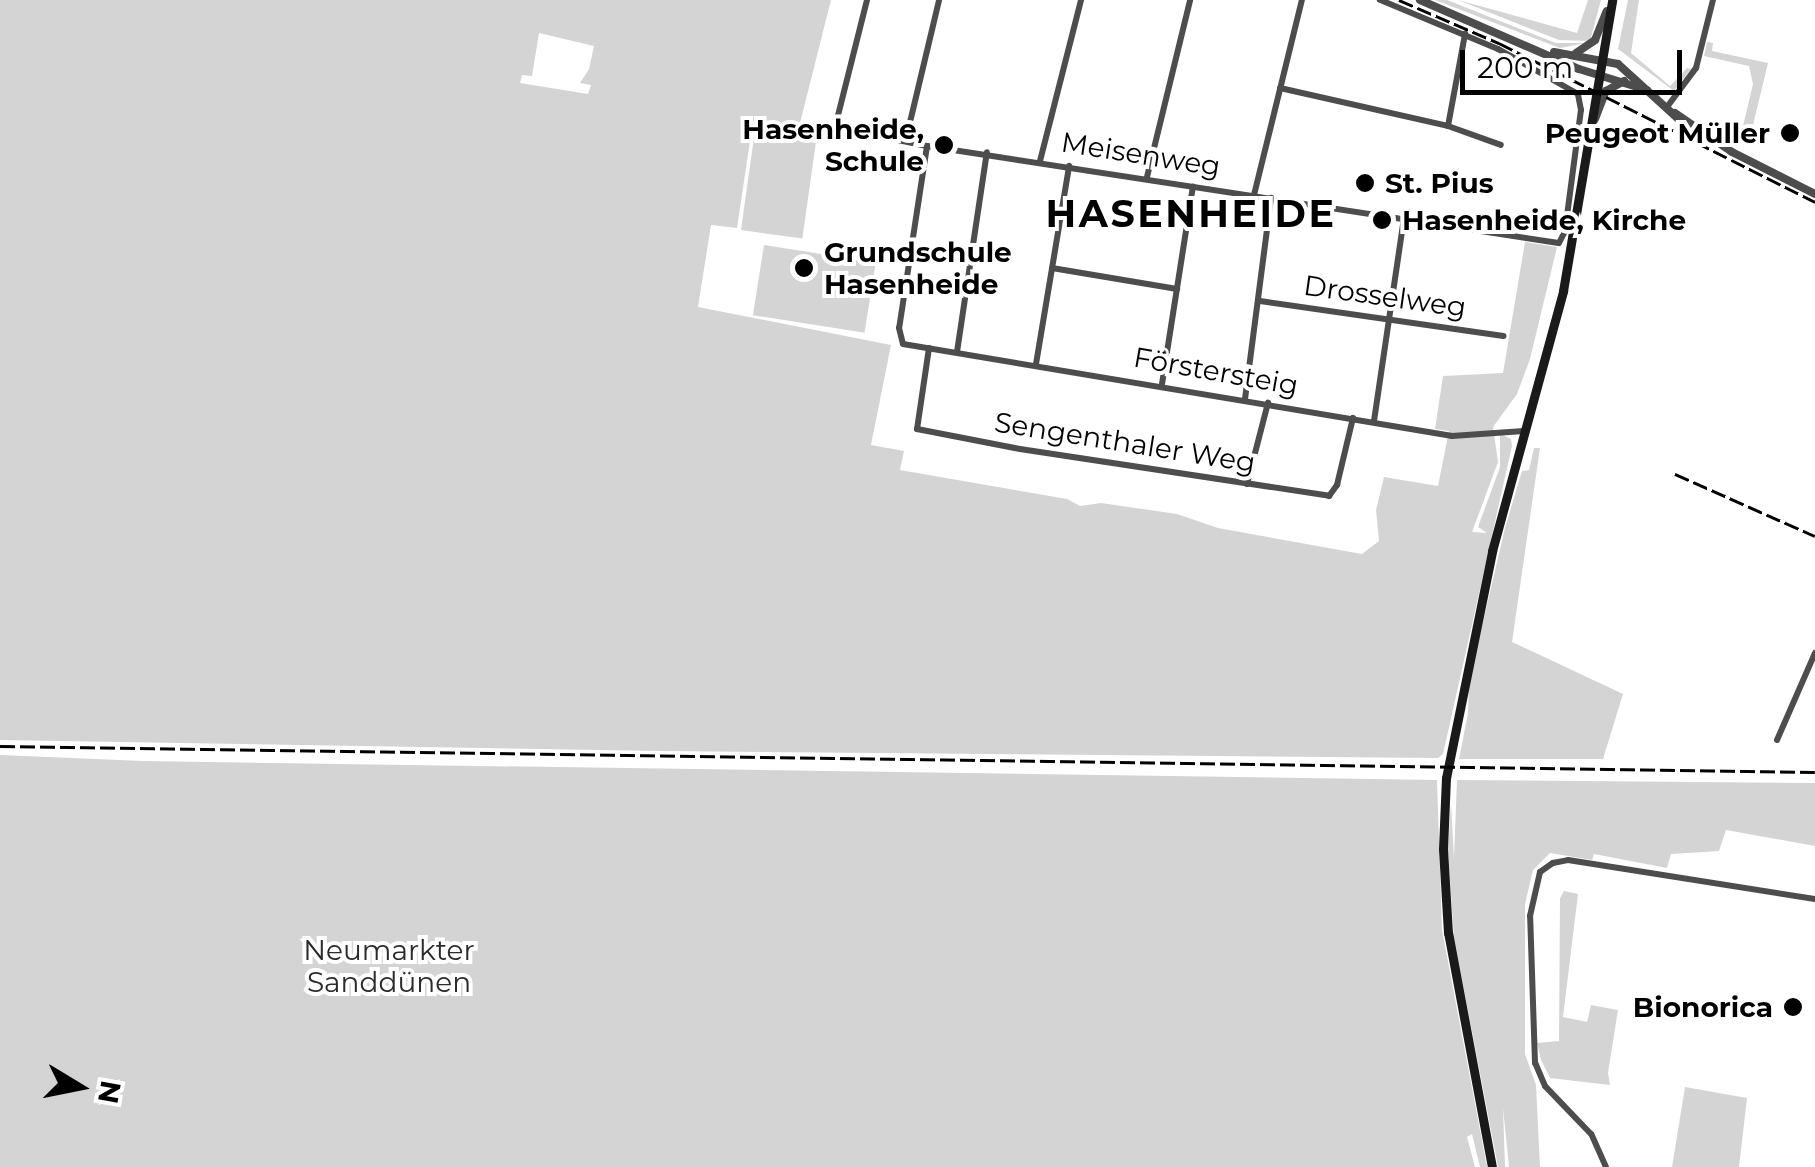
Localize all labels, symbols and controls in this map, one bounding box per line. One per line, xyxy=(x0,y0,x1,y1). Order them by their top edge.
scale bar xyxy=(1465,30,1688,92)
text: 200 m xyxy=(1477,49,1573,86)
place label: Hasenheide, Schule xyxy=(742,112,924,178)
place label: Peugeot Müller xyxy=(1545,116,1770,150)
marker: Peugeot Müller xyxy=(1779,122,1801,144)
street label: Meisenweg xyxy=(1059,125,1223,183)
marker: Hasenheide, Schule xyxy=(933,134,955,156)
place label: St. Pius xyxy=(1385,166,1494,200)
marker: St. Pius xyxy=(1354,172,1376,194)
district label: HASENHEIDE xyxy=(1046,191,1336,237)
place label: Hasenheide, Kirche xyxy=(1402,203,1686,237)
marker: Hasenheide, Kirche xyxy=(1371,209,1393,231)
place label: Grundschule Hasenheide xyxy=(824,235,1012,301)
marker: Grundschule Hasenheide xyxy=(793,257,815,279)
street label: Drosselweg xyxy=(1302,268,1468,324)
street label: Förstersteig xyxy=(1131,340,1301,402)
street label: Sengenthaler Weg xyxy=(992,405,1258,479)
park label: Neumarkter Sanddünen xyxy=(303,933,475,999)
place label: Bionorica xyxy=(1633,990,1773,1024)
marker: Bionorica xyxy=(1782,996,1804,1018)
north arrow xyxy=(30,1037,130,1137)
text: N xyxy=(91,1078,128,1106)

